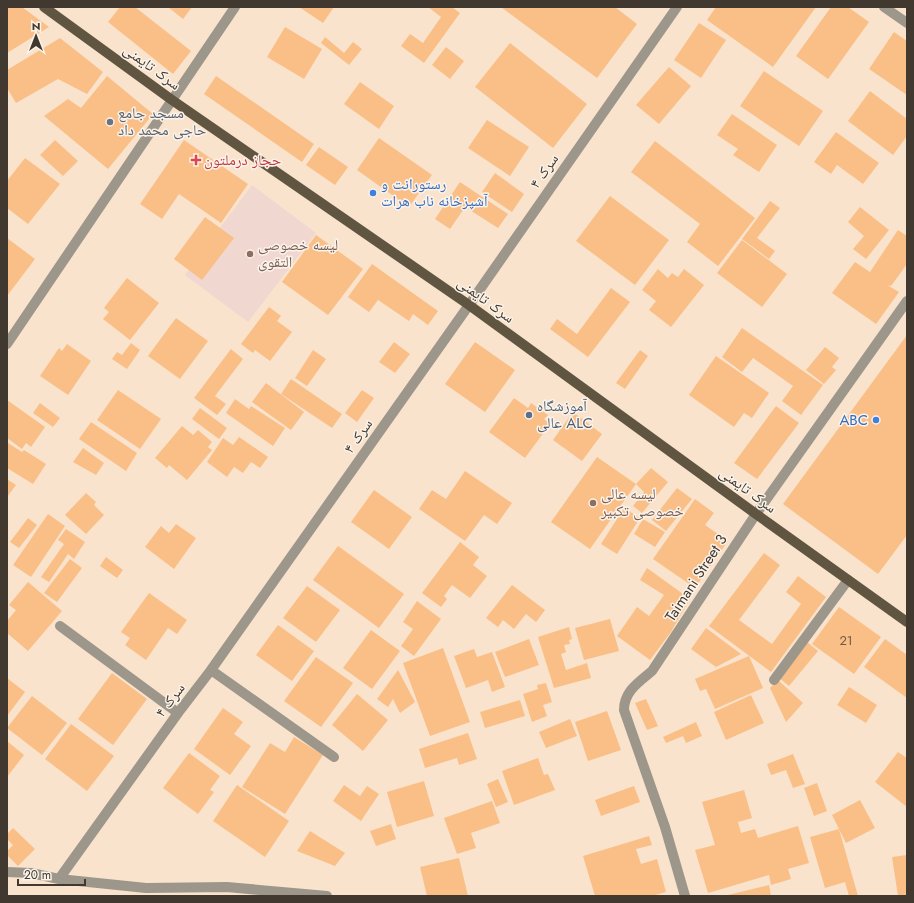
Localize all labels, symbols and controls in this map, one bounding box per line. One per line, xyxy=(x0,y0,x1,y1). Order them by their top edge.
north arrow xyxy=(16,16,56,56)
text: N xyxy=(32,18,40,34)
street label: سرک تایمنی xyxy=(119,39,185,95)
place label: مسجد جامع حاجی محمد داد xyxy=(118,102,207,141)
marker: مسجد جامع حاجی محمد داد xyxy=(105,117,115,127)
place label: حجاز درملتون xyxy=(204,149,282,171)
street label: سرک ۴ xyxy=(524,149,564,193)
marker: حجاز درملتون xyxy=(191,155,201,165)
place label: رستورانت و آشپزخانه ناب هرات xyxy=(381,173,489,212)
marker: رستورانت و آشپزخانه ناب هرات xyxy=(368,188,378,198)
place label: لیسه خصوصی التقوی xyxy=(258,234,338,273)
marker: لیسه خصوصی التقوی xyxy=(245,249,255,259)
street label: سرک تایمنی xyxy=(453,272,519,328)
place label: آموزشگاه عالی ALC xyxy=(537,395,593,434)
place label: ABC xyxy=(839,409,868,431)
marker: آموزشگاه عالی ALC xyxy=(524,410,534,420)
street label: سرک ۴ xyxy=(338,414,378,458)
marker: ABC xyxy=(871,415,881,425)
street label: سرک تایمنی xyxy=(715,462,781,518)
place label: لیسه عالی خصوصی تکبیر xyxy=(600,483,684,522)
marker: لیسه عالی خصوصی تکبیر xyxy=(588,498,598,508)
street label: Taimani Street 3 xyxy=(659,530,733,626)
house number: 21 xyxy=(839,631,853,650)
street label: سرک ۴ xyxy=(150,678,190,722)
scale bar xyxy=(18,861,85,887)
text: 20 m xyxy=(24,866,51,884)

